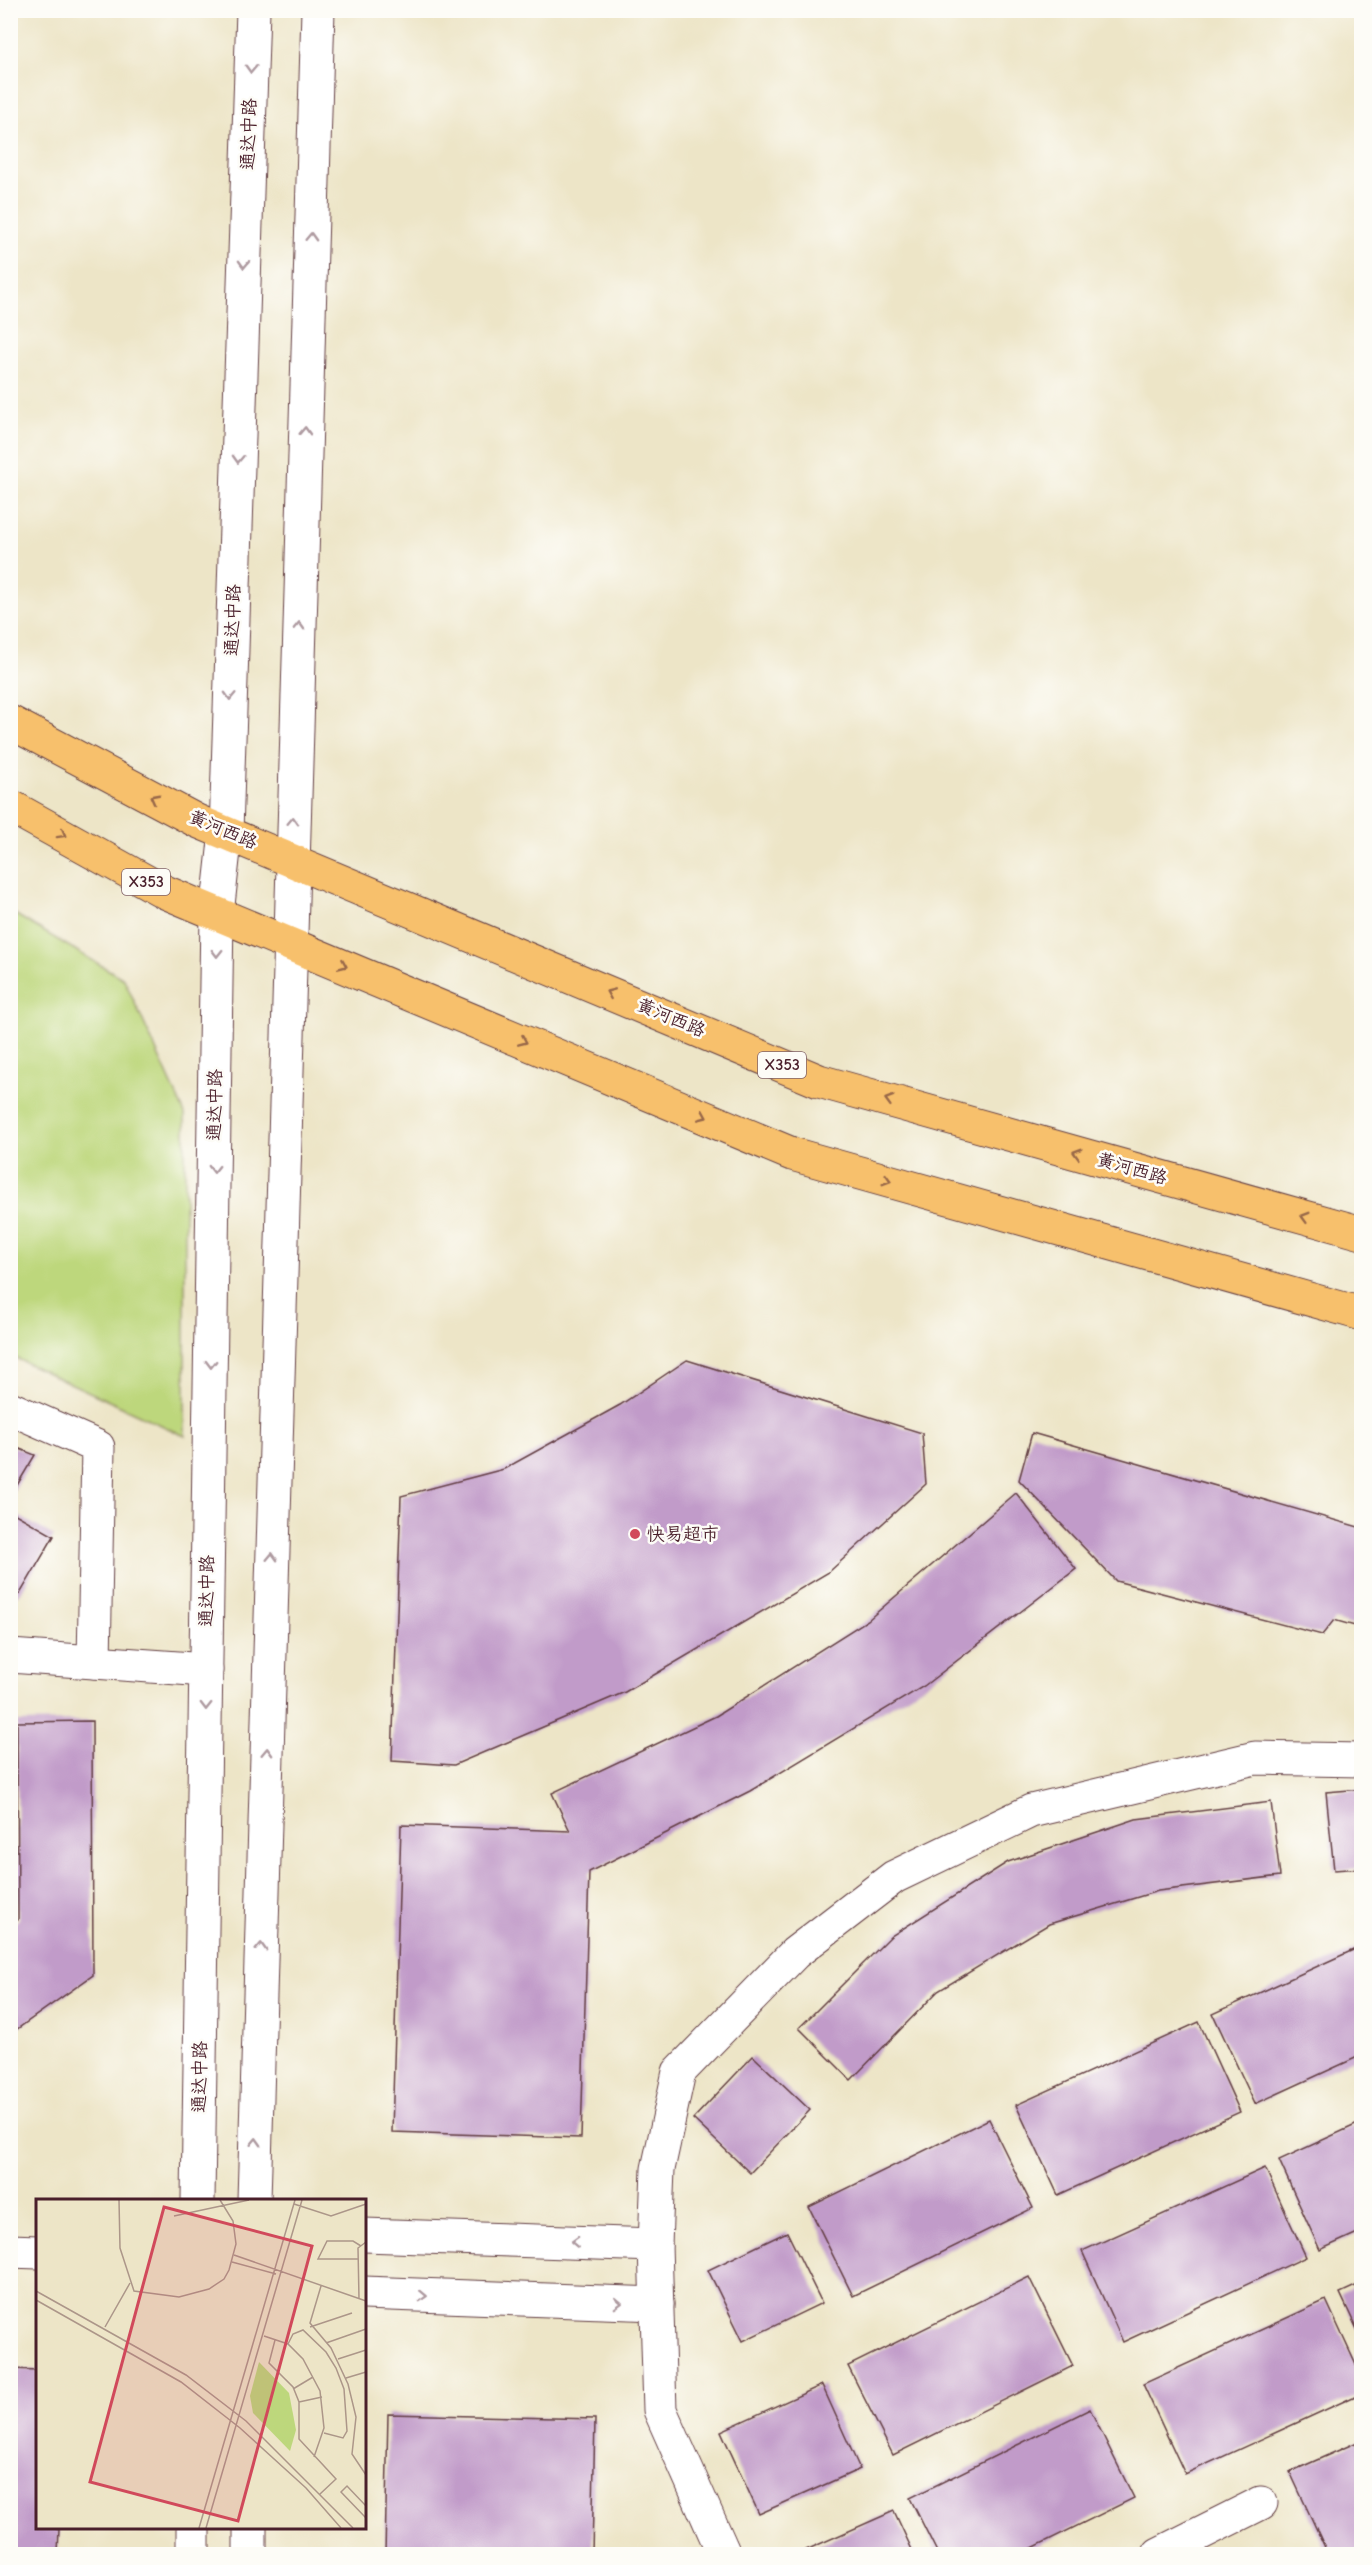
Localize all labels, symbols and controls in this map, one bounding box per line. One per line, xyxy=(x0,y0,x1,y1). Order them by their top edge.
one-way arrow xyxy=(244,64,257,73)
street label: 通达中路 xyxy=(237,98,261,170)
one-way arrow xyxy=(305,232,317,241)
one-way arrow xyxy=(238,259,251,268)
one-way arrow xyxy=(299,427,311,436)
one-way arrow xyxy=(232,454,244,463)
street label: 通达中路 xyxy=(221,584,245,656)
one-way arrow xyxy=(293,622,305,631)
one-way arrow xyxy=(224,691,237,700)
one-way arrow xyxy=(150,794,160,805)
street label: 黄河西路 xyxy=(186,806,260,854)
one-way arrow xyxy=(287,817,299,826)
one-way arrow xyxy=(55,827,66,838)
road number: X353 xyxy=(122,869,170,895)
one-way arrow xyxy=(211,949,223,958)
one-way arrow xyxy=(337,958,348,970)
one-way arrow xyxy=(605,988,616,1000)
street label: 黄河西路 xyxy=(634,994,708,1042)
one-way arrow xyxy=(517,1034,528,1046)
road number: X353 xyxy=(758,1052,806,1078)
street label: 通达中路 xyxy=(204,1069,226,1141)
one-way arrow xyxy=(884,1095,894,1108)
one-way arrow xyxy=(696,1109,707,1121)
one-way arrow xyxy=(1072,1148,1083,1160)
street label: 黄河西路 xyxy=(1095,1149,1169,1189)
one-way arrow xyxy=(207,1165,220,1174)
one-way arrow xyxy=(881,1173,891,1185)
one-way arrow xyxy=(1300,1212,1311,1224)
one-way arrow xyxy=(205,1360,217,1369)
place label: 快易超市 xyxy=(647,1524,719,1545)
marker: 快易超市 xyxy=(628,1527,642,1541)
one-way arrow xyxy=(266,1553,278,1562)
street label: 通达中路 xyxy=(196,1555,218,1627)
one-way arrow xyxy=(199,1702,212,1711)
one-way arrow xyxy=(260,1748,273,1757)
one-way arrow xyxy=(255,1943,267,1952)
street label: 通达中路 xyxy=(189,2041,211,2113)
one-way arrow xyxy=(249,2138,262,2147)
inset map xyxy=(36,2199,366,2529)
one-way arrow xyxy=(571,2236,580,2248)
one-way arrow xyxy=(418,2289,427,2302)
one-way arrow xyxy=(613,2296,622,2309)

